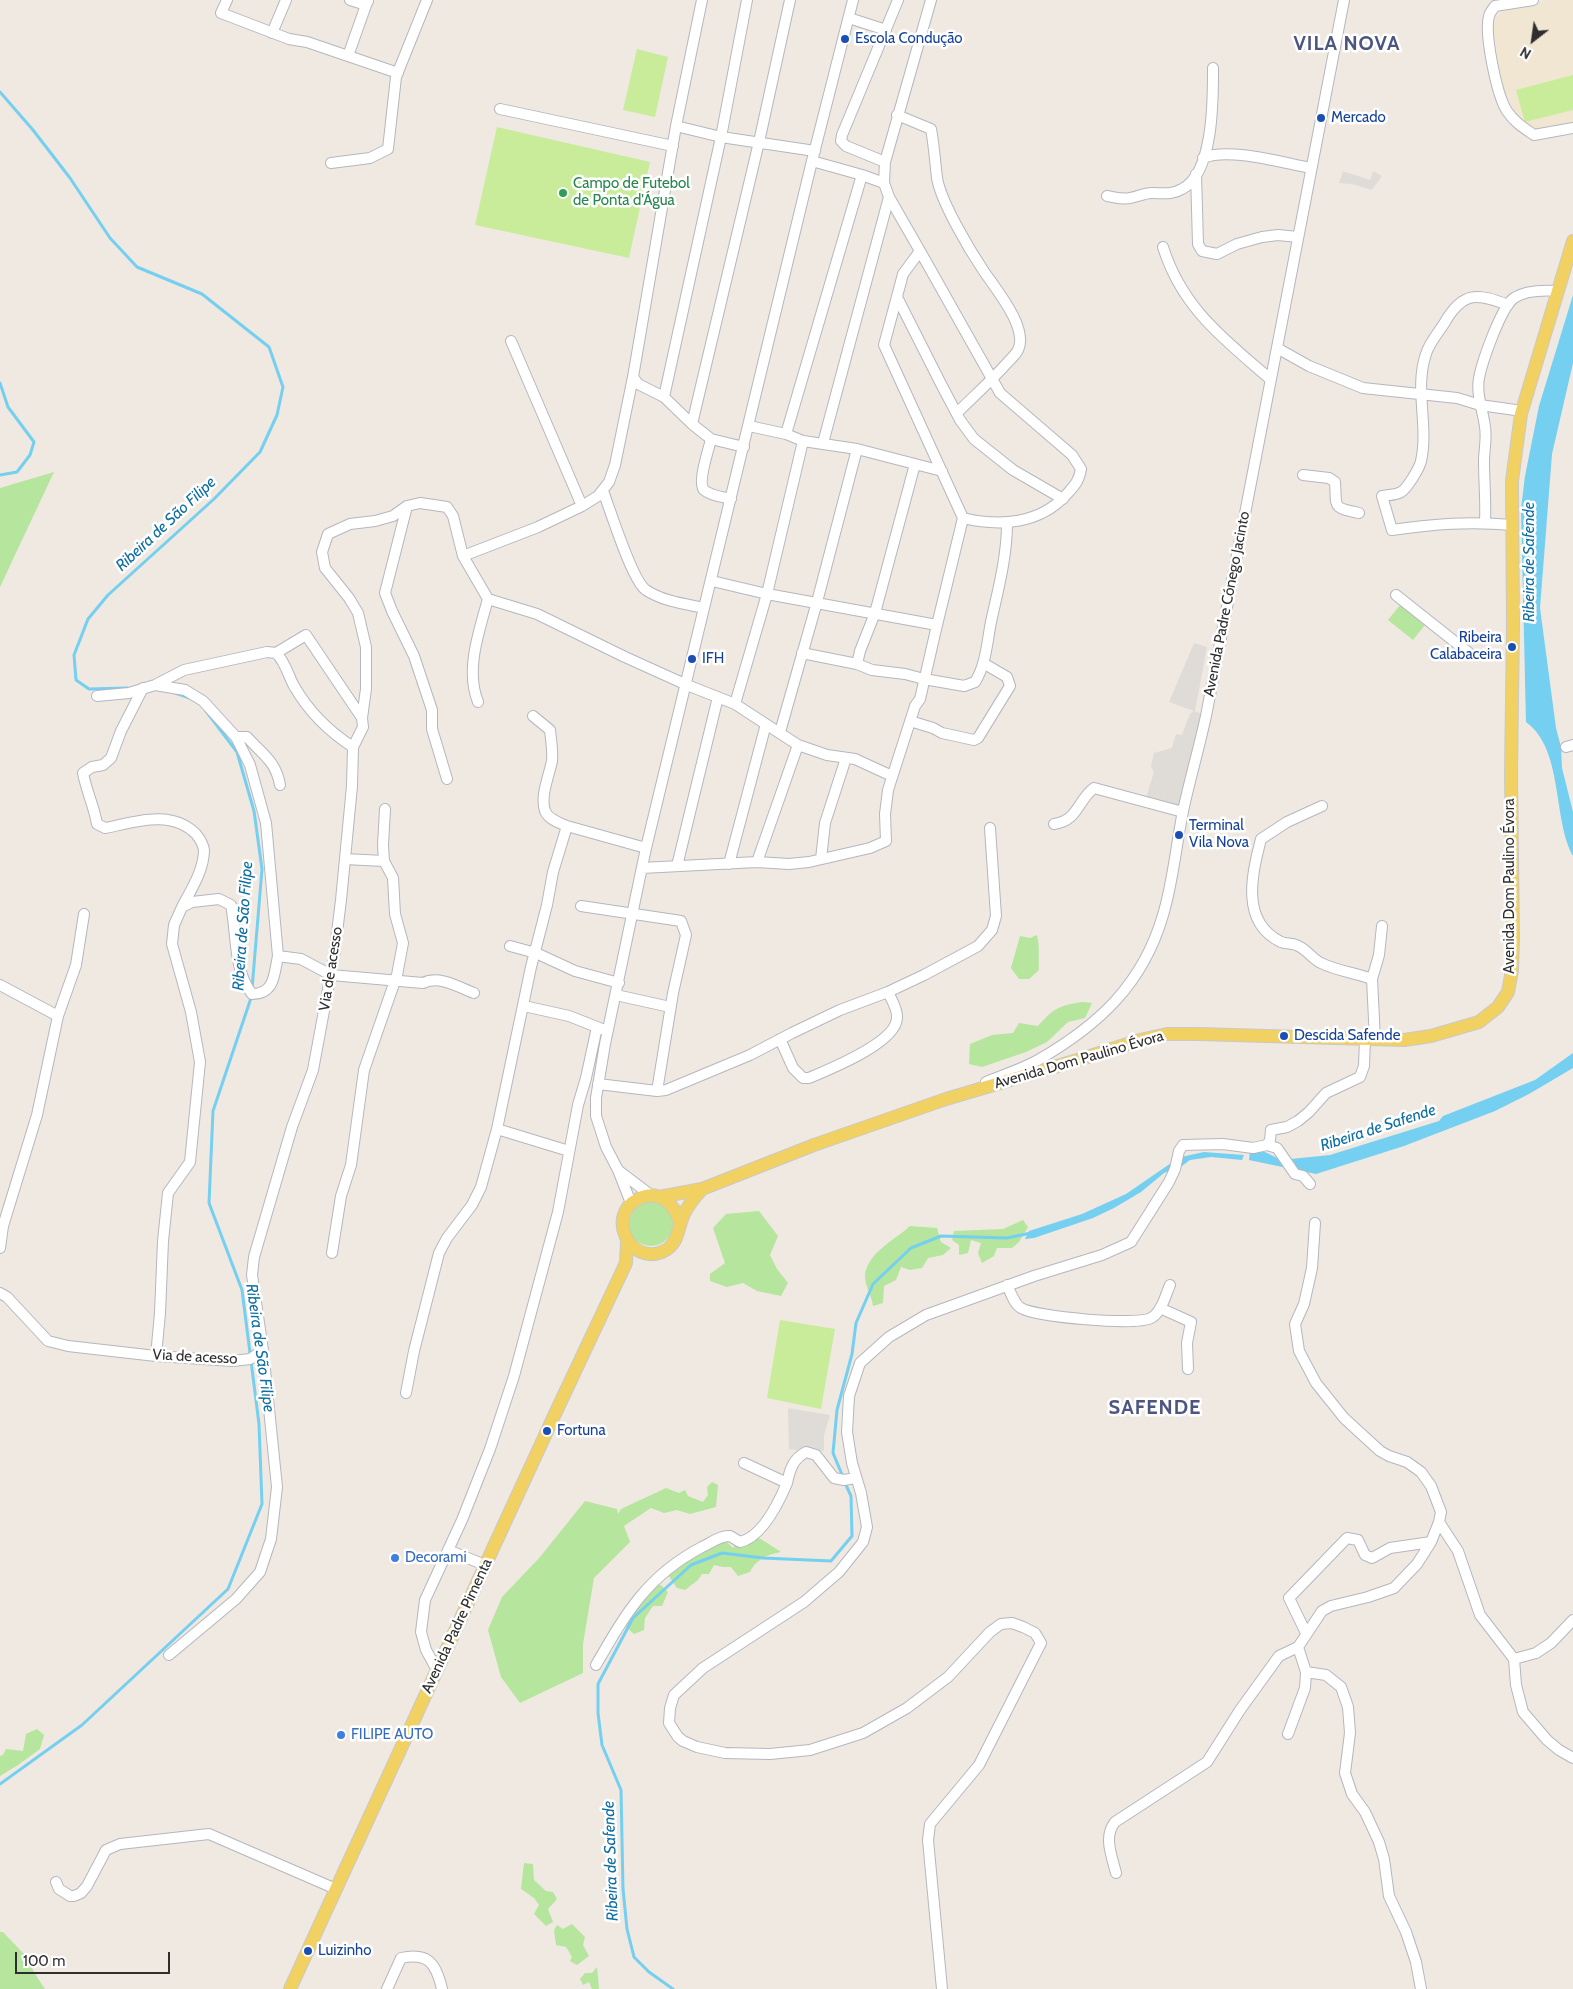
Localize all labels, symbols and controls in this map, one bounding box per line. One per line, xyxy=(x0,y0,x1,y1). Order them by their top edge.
north arrow xyxy=(1508,15,1558,65)
place label: Escola Condução xyxy=(855,30,963,48)
district label: VILA NOVA xyxy=(1292,32,1402,56)
marker: Escola Condução xyxy=(839,33,851,45)
text: N xyxy=(1517,43,1534,63)
place label: Mercado xyxy=(1331,109,1386,127)
marker: Mercado xyxy=(1315,112,1327,124)
place label: Campo de Futebol de Ponta d'Água xyxy=(573,175,690,210)
marker: Campo de Futebol de Ponta d'Água xyxy=(557,187,569,199)
water label: Ribeira de São Filipe xyxy=(112,473,220,575)
water label: Ribeira de Safende xyxy=(1519,502,1539,622)
street label: Avenida Padre Cónego Jacinto xyxy=(1200,510,1254,698)
place label: Ribeira Calabaceira xyxy=(1430,629,1502,664)
marker: Ribeira Calabaceira xyxy=(1506,641,1518,653)
place label: IFH xyxy=(702,650,724,668)
marker: IFH xyxy=(686,653,698,665)
street label: Avenida Dom Paulino Évora xyxy=(1501,798,1519,974)
place label: Terminal Vila Nova xyxy=(1189,817,1249,852)
marker: Terminal Vila Nova xyxy=(1173,829,1185,841)
water label: Ribeira de São Filipe xyxy=(229,861,257,991)
street label: Via de acesso xyxy=(315,926,347,1012)
street label: Avenida Dom Paulino Évora xyxy=(992,1027,1166,1093)
place label: Descida Safende xyxy=(1294,1027,1400,1045)
marker: Descida Safende xyxy=(1278,1030,1290,1042)
water label: Ribeira de Safende xyxy=(1318,1100,1438,1156)
water label: Ribeira de São Filipe xyxy=(241,1282,279,1414)
street label: Via de acesso xyxy=(152,1346,238,1368)
district label: SAFENDE xyxy=(1108,1396,1202,1420)
place label: Fortuna xyxy=(557,1422,606,1440)
marker: Fortuna xyxy=(541,1425,553,1437)
place label: Decorami xyxy=(405,1549,467,1567)
marker: Decorami xyxy=(389,1552,401,1564)
street label: Avenida Padre Pimenta xyxy=(418,1556,496,1696)
place label: FILIPE AUTO xyxy=(351,1726,433,1744)
marker: FILIPE AUTO xyxy=(335,1729,347,1741)
water label: Ribeira de Safende xyxy=(599,1801,623,1921)
scale bar xyxy=(18,1942,172,1974)
place label: Luizinho xyxy=(318,1942,371,1960)
marker: Luizinho xyxy=(302,1945,314,1957)
text: 100 m xyxy=(23,1952,65,1970)

